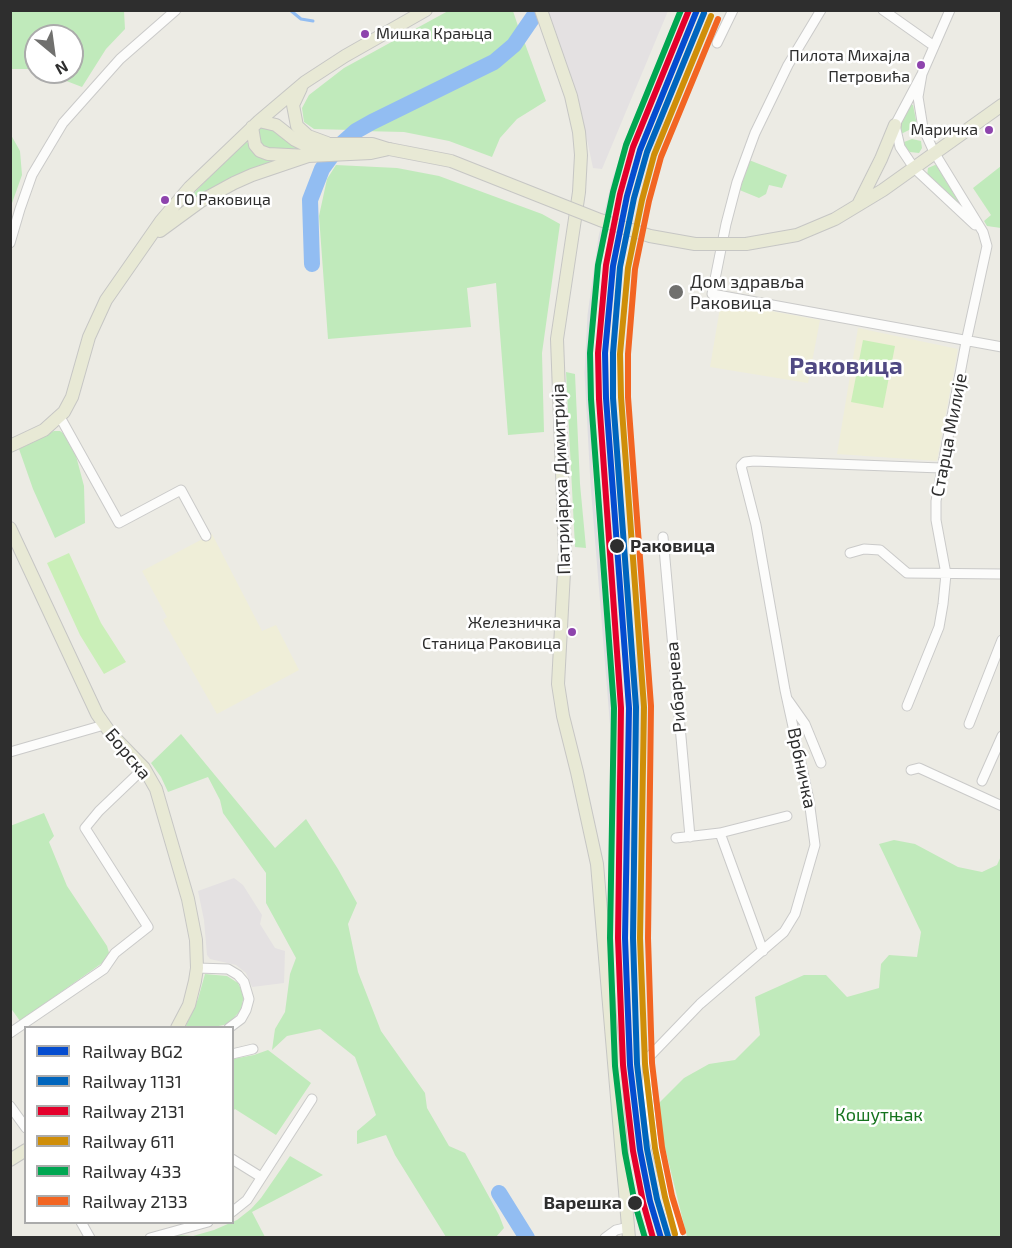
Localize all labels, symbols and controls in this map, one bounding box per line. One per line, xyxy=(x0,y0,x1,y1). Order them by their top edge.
north arrow xyxy=(24,24,84,84)
place label: Мишка Крањца xyxy=(376,24,492,44)
marker: Мишка Крањца xyxy=(359,28,371,40)
place label: Пилота Михајла Петровића xyxy=(789,46,910,84)
text: N xyxy=(52,57,72,80)
marker: Пилота Михајла Петровића xyxy=(915,59,927,71)
place label: Маричка xyxy=(910,120,978,140)
marker: Маричка xyxy=(983,124,995,136)
place label: ГО Раковица xyxy=(176,190,271,210)
marker: ГО Раковица xyxy=(159,194,171,206)
place label: Дом здравља Раковица xyxy=(690,271,804,314)
marker: Дом здравља Раковица xyxy=(667,283,685,301)
district label: Раковица xyxy=(789,352,903,380)
street label: Старца Милије xyxy=(926,371,972,499)
street label: Патријарха Димитрија xyxy=(547,383,575,575)
place label: Раковица xyxy=(630,535,715,557)
marker: Раковица xyxy=(608,537,626,555)
place label: Железничка Станица Раковица xyxy=(422,613,561,651)
marker: Железничка Станица Раковица xyxy=(566,626,578,638)
street label: Рибарчева xyxy=(661,641,691,733)
street label: Борска xyxy=(100,724,156,784)
street label: Врбничка xyxy=(783,726,821,810)
legend xyxy=(24,1026,234,1224)
text: Railway BG2 xyxy=(82,1040,183,1062)
text: Railway 1131 xyxy=(82,1070,182,1092)
text: Railway 2131 xyxy=(82,1100,185,1122)
park label: Кошутњак xyxy=(835,1104,923,1126)
text: Railway 611 xyxy=(82,1130,175,1152)
text: Railway 433 xyxy=(82,1160,181,1182)
text: Railway 2133 xyxy=(82,1190,188,1212)
place label: Варешка xyxy=(544,1192,622,1214)
marker: Варешка xyxy=(626,1194,644,1212)

